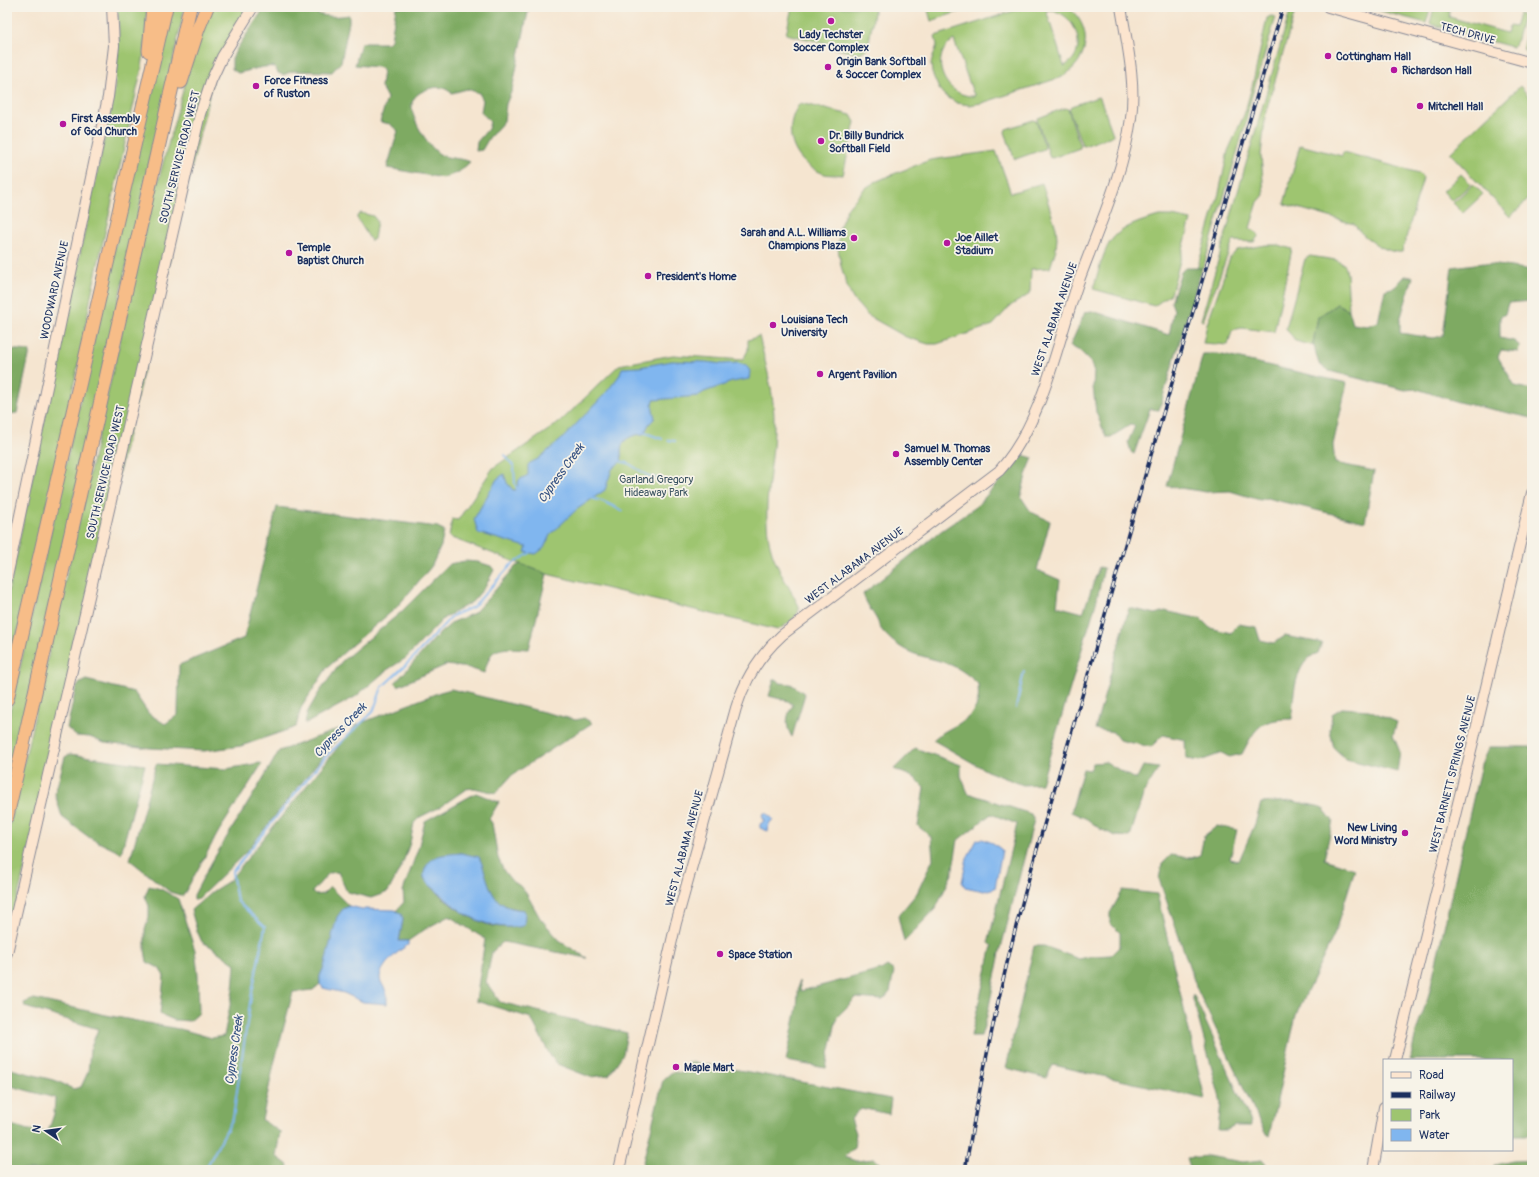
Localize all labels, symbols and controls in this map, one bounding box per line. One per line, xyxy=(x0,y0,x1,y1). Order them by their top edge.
marker: Lady Techster Soccer Complex xyxy=(826,16,836,26)
street label: TECH DRIVE xyxy=(1439,20,1497,47)
place label: Lady Techster Soccer Complex xyxy=(793,28,870,54)
place label: Cottingham Hall xyxy=(1336,50,1411,63)
marker: Cottingham Hall xyxy=(1323,51,1333,61)
place label: Origin Bank Softball & Soccer Complex xyxy=(836,55,926,81)
marker: Origin Bank Softball & Soccer Complex xyxy=(823,62,833,72)
place label: Richardson Hall xyxy=(1402,64,1472,77)
marker: Richardson Hall xyxy=(1389,65,1399,75)
place label: Force Fitness of Ruston xyxy=(263,74,328,100)
marker: Force Fitness of Ruston xyxy=(251,81,261,91)
street label: SOUTH SERVICE ROAD WEST xyxy=(157,89,202,225)
place label: Mitchell Hall xyxy=(1428,100,1484,113)
marker: Mitchell Hall xyxy=(1415,101,1425,111)
place label: First Assembly of God Church xyxy=(70,112,140,138)
marker: First Assembly of God Church xyxy=(58,119,68,129)
place label: Dr. Billy Bundrick Softball Field xyxy=(829,129,904,155)
marker: Dr. Billy Bundrick Softball Field xyxy=(816,136,826,146)
place label: Sarah and A.L. Williams Champions Plaza xyxy=(740,226,846,252)
place label: Joe Aillet Stadium xyxy=(955,231,999,257)
marker: Sarah and A.L. Williams Champions Plaza xyxy=(849,233,859,243)
marker: Joe Aillet Stadium xyxy=(942,238,952,248)
street label: WOODWARD AVENUE xyxy=(38,239,71,341)
place label: Temple Baptist Church xyxy=(296,241,364,267)
marker: Temple Baptist Church xyxy=(284,248,294,258)
street label: WEST ALABAMA AVENUE xyxy=(1029,260,1080,378)
place label: President's Home xyxy=(656,270,737,283)
marker: President's Home xyxy=(643,271,653,281)
place label: Louisiana Tech University xyxy=(781,313,848,339)
marker: Louisiana Tech University xyxy=(768,320,778,330)
place label: Argent Pavilion xyxy=(828,368,897,381)
marker: Argent Pavilion xyxy=(815,369,825,379)
street label: SOUTH SERVICE ROAD WEST xyxy=(84,404,127,540)
water label: Cypress Creek xyxy=(535,440,589,506)
place label: Samuel M. Thomas Assembly Center xyxy=(904,442,990,468)
marker: Samuel M. Thomas Assembly Center xyxy=(891,449,901,459)
park label: Garland Gregory Hideaway Park xyxy=(619,473,693,499)
street label: WEST ALABAMA AVENUE xyxy=(803,524,906,607)
street label: WEST BARNETT SPRINGS AVENUE xyxy=(1427,694,1478,854)
water label: Cypress Creek xyxy=(311,699,371,761)
street label: WEST ALABAMA AVENUE xyxy=(663,788,706,908)
place label: New Living Word Ministry xyxy=(1334,821,1397,847)
marker: New Living Word Ministry xyxy=(1400,828,1410,838)
place label: Space Station xyxy=(728,948,792,961)
marker: Space Station xyxy=(715,949,725,959)
water label: Cypress Creek xyxy=(222,1014,247,1086)
legend xyxy=(1383,1059,1513,1151)
place label: Maple Mart xyxy=(684,1061,735,1074)
marker: Maple Mart xyxy=(671,1062,681,1072)
text: Road xyxy=(1419,1068,1444,1083)
text: Railway xyxy=(1419,1088,1455,1103)
text: Park xyxy=(1419,1108,1440,1123)
north arrow xyxy=(26,1111,66,1151)
text: N xyxy=(30,1123,44,1134)
text: Water xyxy=(1419,1128,1450,1143)

